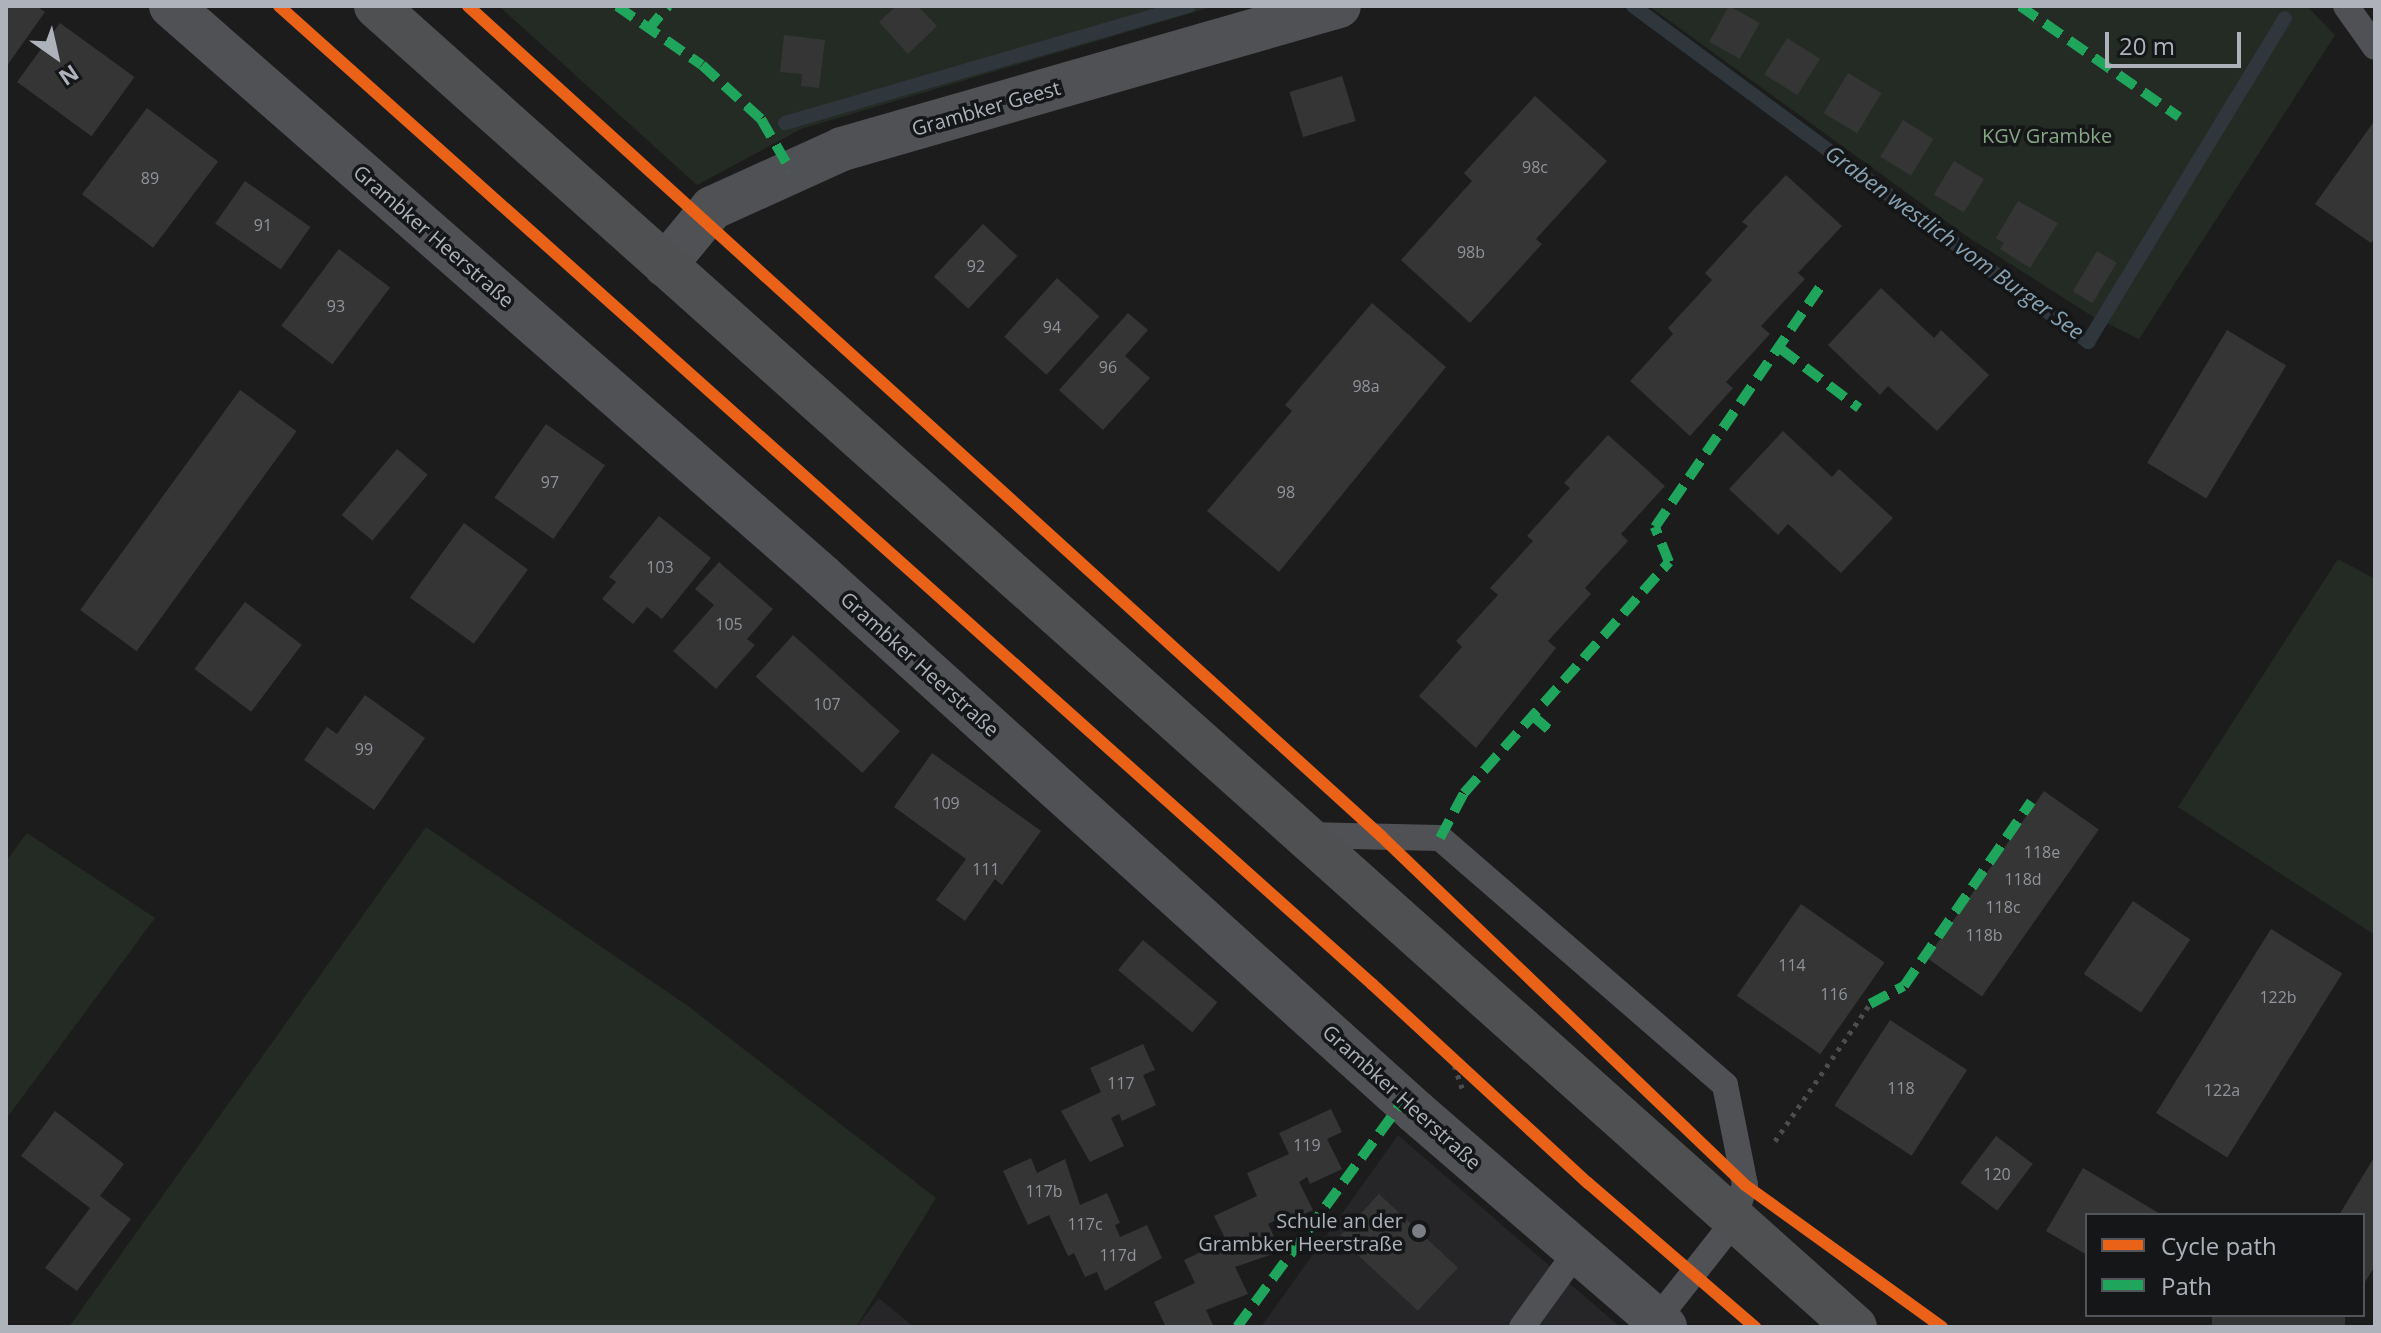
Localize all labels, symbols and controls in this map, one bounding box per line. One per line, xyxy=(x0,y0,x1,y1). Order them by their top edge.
north arrow xyxy=(16,16,96,96)
scale bar xyxy=(2109,16,2245,66)
text: 20 m xyxy=(2119,29,2175,62)
text: N xyxy=(54,58,85,93)
street label: Grambker Geest xyxy=(909,75,1063,141)
park label: KGV Grambke xyxy=(1982,123,2112,147)
water label: Graben westlich vom Burger See xyxy=(1821,139,2089,345)
house number: 98c xyxy=(1522,157,1548,177)
street label: Grambker Heerstraße xyxy=(349,160,519,312)
house number: 89 xyxy=(141,168,159,188)
house number: 91 xyxy=(254,215,272,235)
house number: 98b xyxy=(1457,242,1485,262)
house number: 92 xyxy=(967,256,985,276)
house number: 93 xyxy=(327,296,345,316)
house number: 94 xyxy=(1043,317,1061,337)
house number: 96 xyxy=(1099,357,1117,377)
house number: 98a xyxy=(1352,376,1380,396)
house number: 97 xyxy=(541,472,559,492)
house number: 98 xyxy=(1277,482,1295,502)
house number: 103 xyxy=(646,557,674,577)
street label: Grambker Heerstraße xyxy=(836,587,1004,741)
house number: 105 xyxy=(715,614,743,634)
house number: 107 xyxy=(813,694,841,714)
house number: 99 xyxy=(355,739,373,759)
house number: 109 xyxy=(932,793,960,813)
house number: 118e xyxy=(2024,842,2060,862)
house number: 111 xyxy=(972,859,1000,879)
house number: 118d xyxy=(2004,869,2042,889)
house number: 118c xyxy=(1985,897,2021,917)
house number: 118b xyxy=(1965,925,2003,945)
house number: 114 xyxy=(1778,955,1806,975)
house number: 116 xyxy=(1820,984,1848,1004)
house number: 122b xyxy=(2259,987,2297,1007)
street label: Grambker Heerstraße xyxy=(1318,1020,1486,1174)
house number: 117 xyxy=(1107,1073,1135,1093)
house number: 118 xyxy=(1887,1078,1915,1098)
house number: 122a xyxy=(2204,1080,2240,1100)
house number: 119 xyxy=(1293,1135,1321,1155)
house number: 120 xyxy=(1983,1164,2011,1184)
house number: 117b xyxy=(1025,1181,1063,1201)
place label: Schule an der Grambker Heerstraße xyxy=(1198,1208,1403,1255)
legend xyxy=(2085,1213,2365,1317)
house number: 117c xyxy=(1067,1214,1103,1234)
marker: Schule an der Grambker Heerstraße xyxy=(1410,1222,1428,1240)
text: Cycle path xyxy=(2161,1229,2277,1262)
house number: 117d xyxy=(1099,1245,1137,1265)
text: Path xyxy=(2161,1269,2212,1302)

